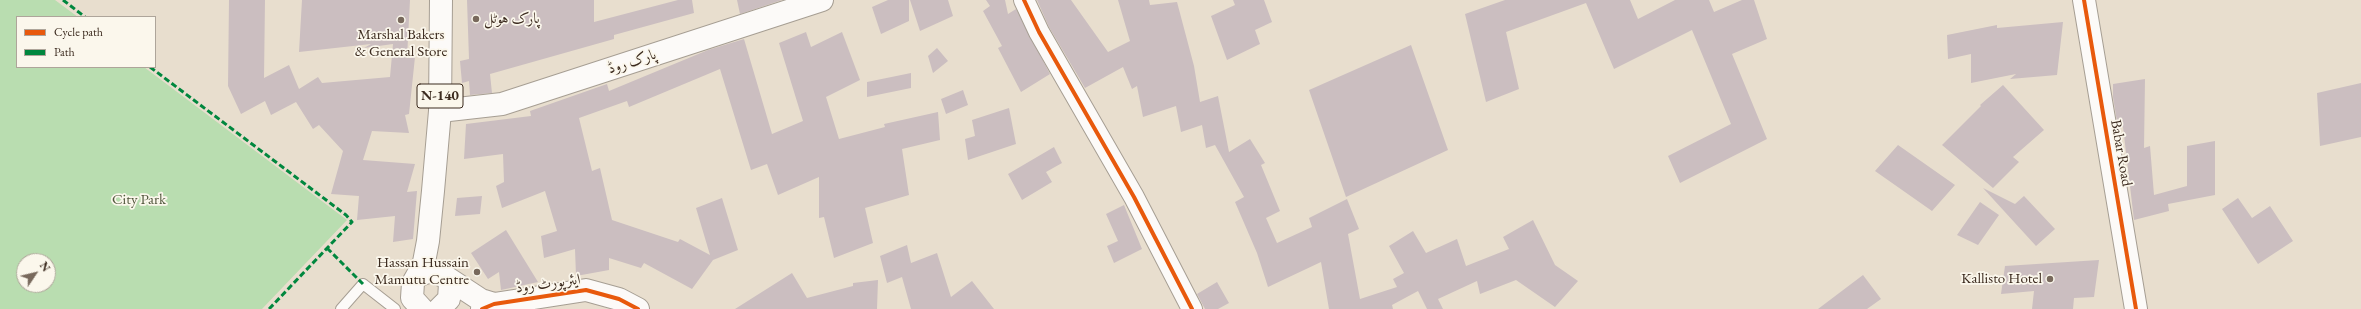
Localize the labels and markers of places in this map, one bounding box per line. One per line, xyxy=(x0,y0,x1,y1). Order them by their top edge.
place label: پارک ہوٹل xyxy=(484,10,540,28)
marker: پارک ہوٹل xyxy=(471,14,481,24)
marker: Marshal Bakers & General Store xyxy=(396,15,406,25)
place label: Marshal Bakers & General Store xyxy=(355,26,447,61)
place label: Hassan Hussain Mamutu Centre xyxy=(375,254,469,289)
marker: Hassan Hussain Mamutu Centre xyxy=(472,267,482,277)
place label: Kallisto Hotel xyxy=(1961,270,2042,288)
marker: Kallisto Hotel xyxy=(2045,274,2055,284)

